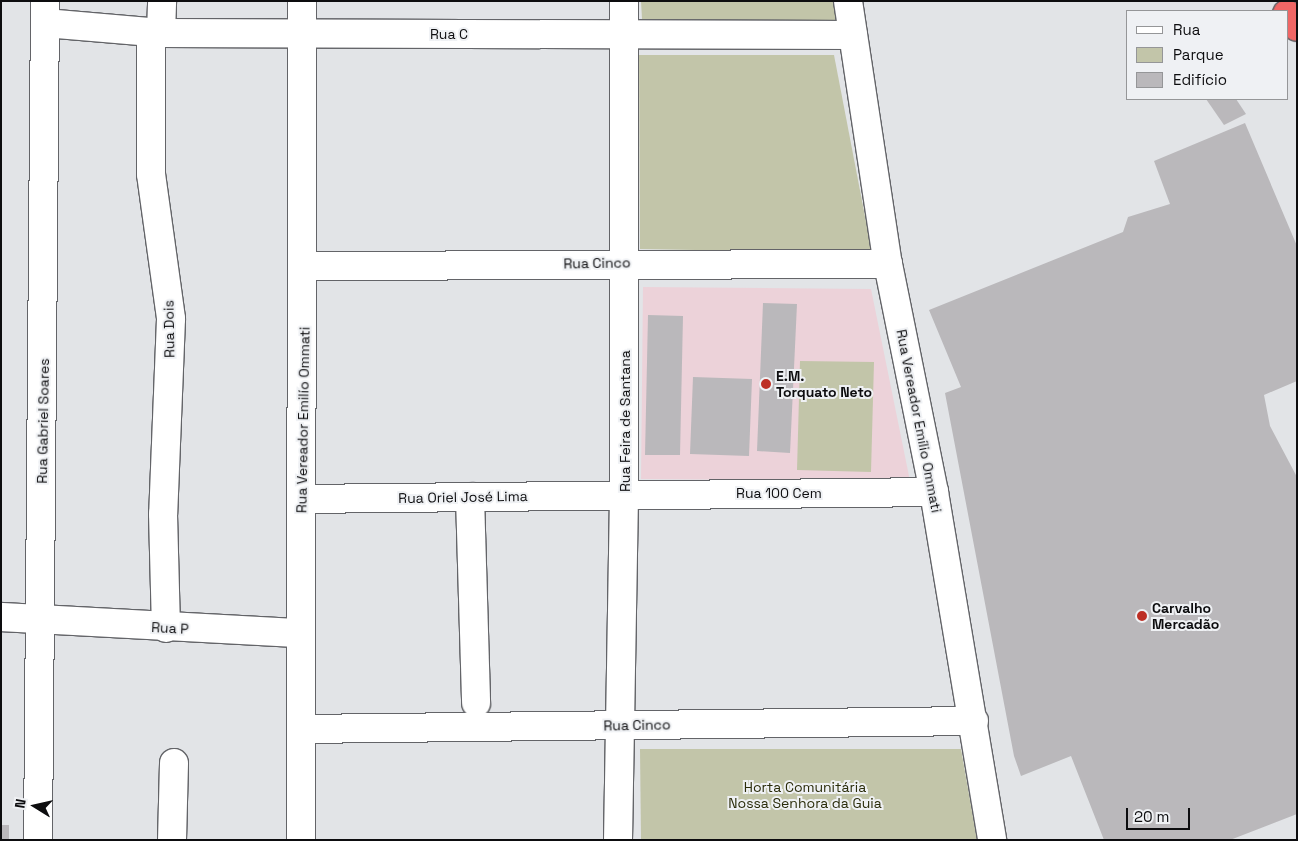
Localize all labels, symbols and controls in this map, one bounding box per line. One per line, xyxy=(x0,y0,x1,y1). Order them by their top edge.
legend xyxy=(1126,10,1288,100)
text: Rua xyxy=(1173,20,1200,39)
street label: Rua C xyxy=(430,26,468,42)
text: Parque xyxy=(1173,45,1224,64)
text: Edifício xyxy=(1173,70,1227,89)
street label: Rua Cinco xyxy=(563,254,631,272)
street label: Rua Dois xyxy=(160,300,178,358)
street label: Rua Vereador Emilío Ommati xyxy=(293,327,313,513)
street label: Rua Vereador Emílio Ommati xyxy=(893,328,945,514)
street label: Rua Feira de Santana xyxy=(617,350,633,492)
street label: Rua Gabriel Soares xyxy=(34,358,52,484)
place label: E.M. Torquato Neto xyxy=(776,368,872,401)
marker: E.M. Torquato Neto xyxy=(760,378,772,390)
street label: Rua 100 Cem xyxy=(736,485,822,501)
street label: Rua Oriel José Lima xyxy=(398,487,528,507)
place label: Carvalho Mercadão xyxy=(1152,600,1219,632)
marker: Carvalho Mercadão xyxy=(1136,610,1148,622)
street label: Rua P xyxy=(151,619,189,637)
street label: Rua Cinco xyxy=(603,716,671,734)
park label: Horta Comunitária Nossa Senhora da Guia xyxy=(728,779,882,812)
north arrow xyxy=(10,781,60,831)
text: N xyxy=(11,797,30,810)
scale bar xyxy=(1128,798,1192,830)
text: 20 m xyxy=(1134,807,1169,826)

